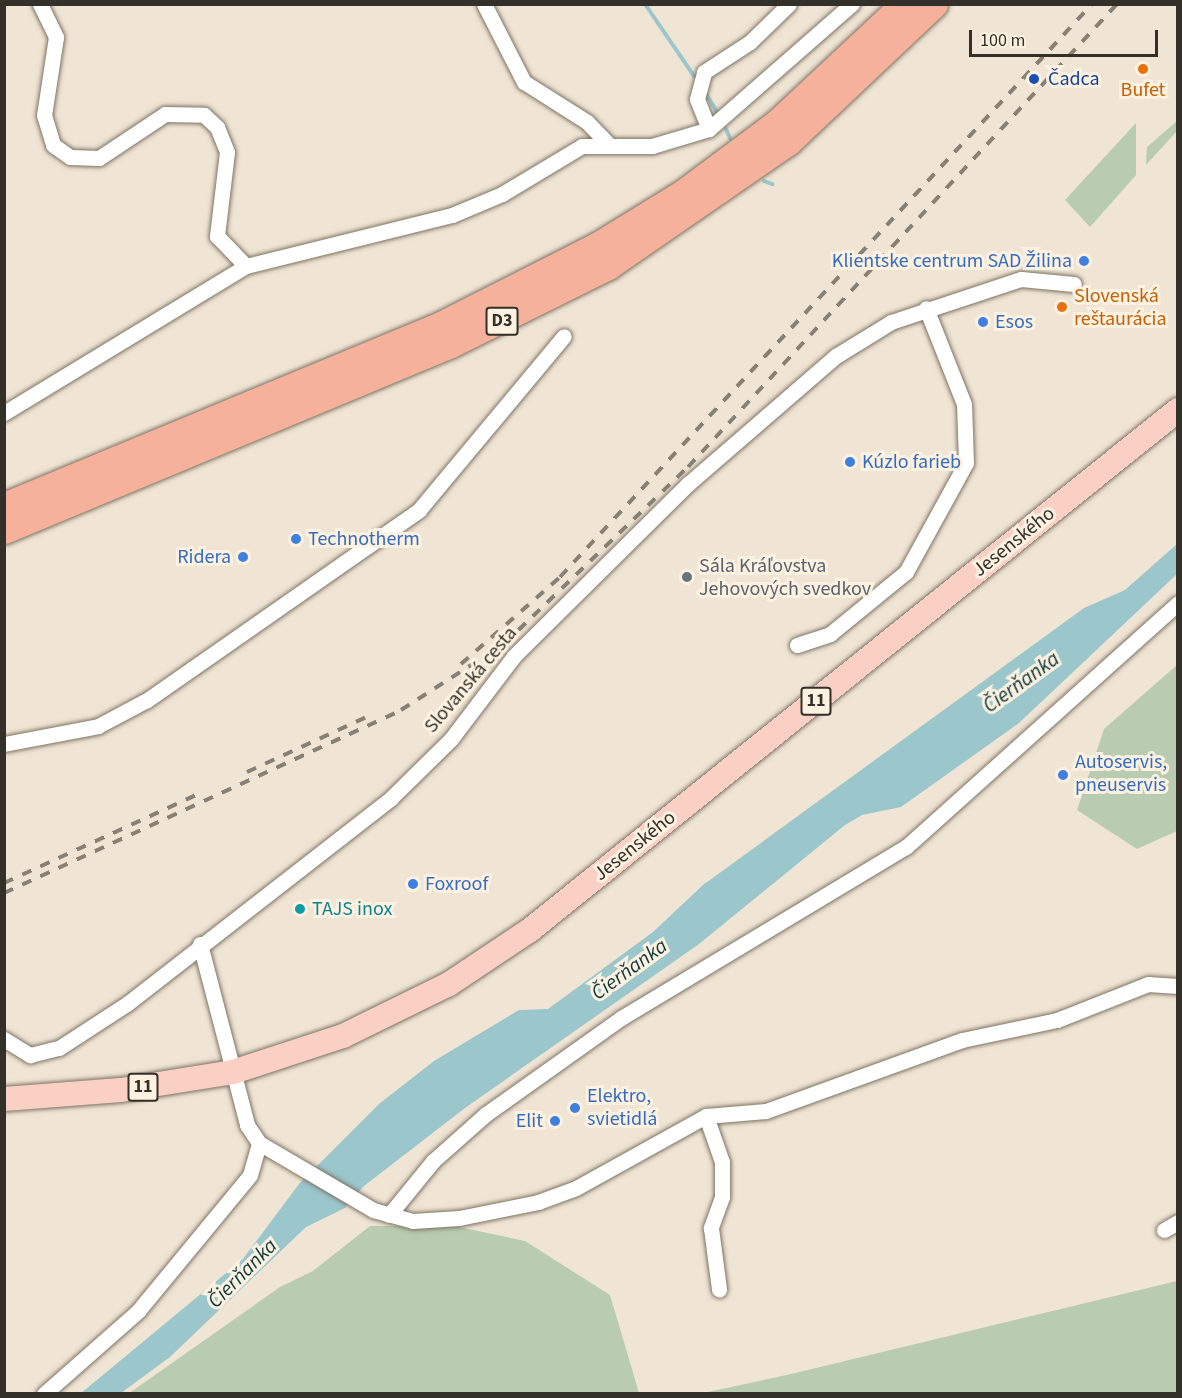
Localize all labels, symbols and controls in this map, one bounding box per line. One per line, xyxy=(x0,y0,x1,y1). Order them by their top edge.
scale bar xyxy=(972,18,1161,56)
text: 100 m xyxy=(980,28,1025,53)
marker: Bufet xyxy=(1136,62,1150,76)
place label: Čadca xyxy=(1048,67,1100,91)
marker: Čadca xyxy=(1025,70,1043,88)
place label: Bufet xyxy=(1121,78,1165,102)
place label: Klientske centrum SAD Žilina xyxy=(832,249,1072,273)
marker: Klientske centrum SAD Žilina xyxy=(1077,254,1091,268)
place label: Slovenská reštaurácia xyxy=(1074,284,1167,331)
marker: Slovenská reštaurácia xyxy=(1055,300,1069,314)
road number: D3 xyxy=(486,306,518,336)
place label: Esos xyxy=(995,310,1033,334)
marker: Esos xyxy=(976,315,990,329)
place label: Kúzlo farieb xyxy=(862,450,961,474)
marker: Kúzlo farieb xyxy=(843,455,857,469)
street label: Jesenského xyxy=(968,502,1060,582)
place label: Technotherm xyxy=(308,527,420,551)
marker: Technotherm xyxy=(289,532,303,546)
place label: Ridera xyxy=(177,545,231,569)
marker: Ridera xyxy=(236,550,250,564)
place label: Sála Kráľovstva Jehovových svedkov xyxy=(699,554,871,601)
marker: Sála Kráľovstva Jehovových svedkov xyxy=(680,570,694,584)
street label: Slovanská cesta xyxy=(419,622,523,738)
water label: Čierňanka xyxy=(978,646,1064,718)
road number: 11 xyxy=(800,686,832,716)
place label: Autoservis, pneuservis xyxy=(1075,751,1167,798)
marker: Autoservis, pneuservis xyxy=(1056,768,1070,782)
street label: Jesenského xyxy=(589,806,681,886)
place label: Foxroof xyxy=(425,872,488,896)
marker: Foxroof xyxy=(406,877,420,891)
place label: TAJS inox xyxy=(312,897,392,921)
marker: TAJS inox xyxy=(293,902,307,916)
water label: Čierňanka xyxy=(586,933,672,1005)
road number: 11 xyxy=(126,1072,160,1102)
place label: Elektro, svietidlá xyxy=(587,1084,657,1131)
marker: Elektro, svietidlá xyxy=(568,1101,582,1115)
place label: Elit xyxy=(516,1109,543,1133)
marker: Elit xyxy=(548,1114,562,1128)
water label: Čierňanka xyxy=(202,1233,282,1313)

